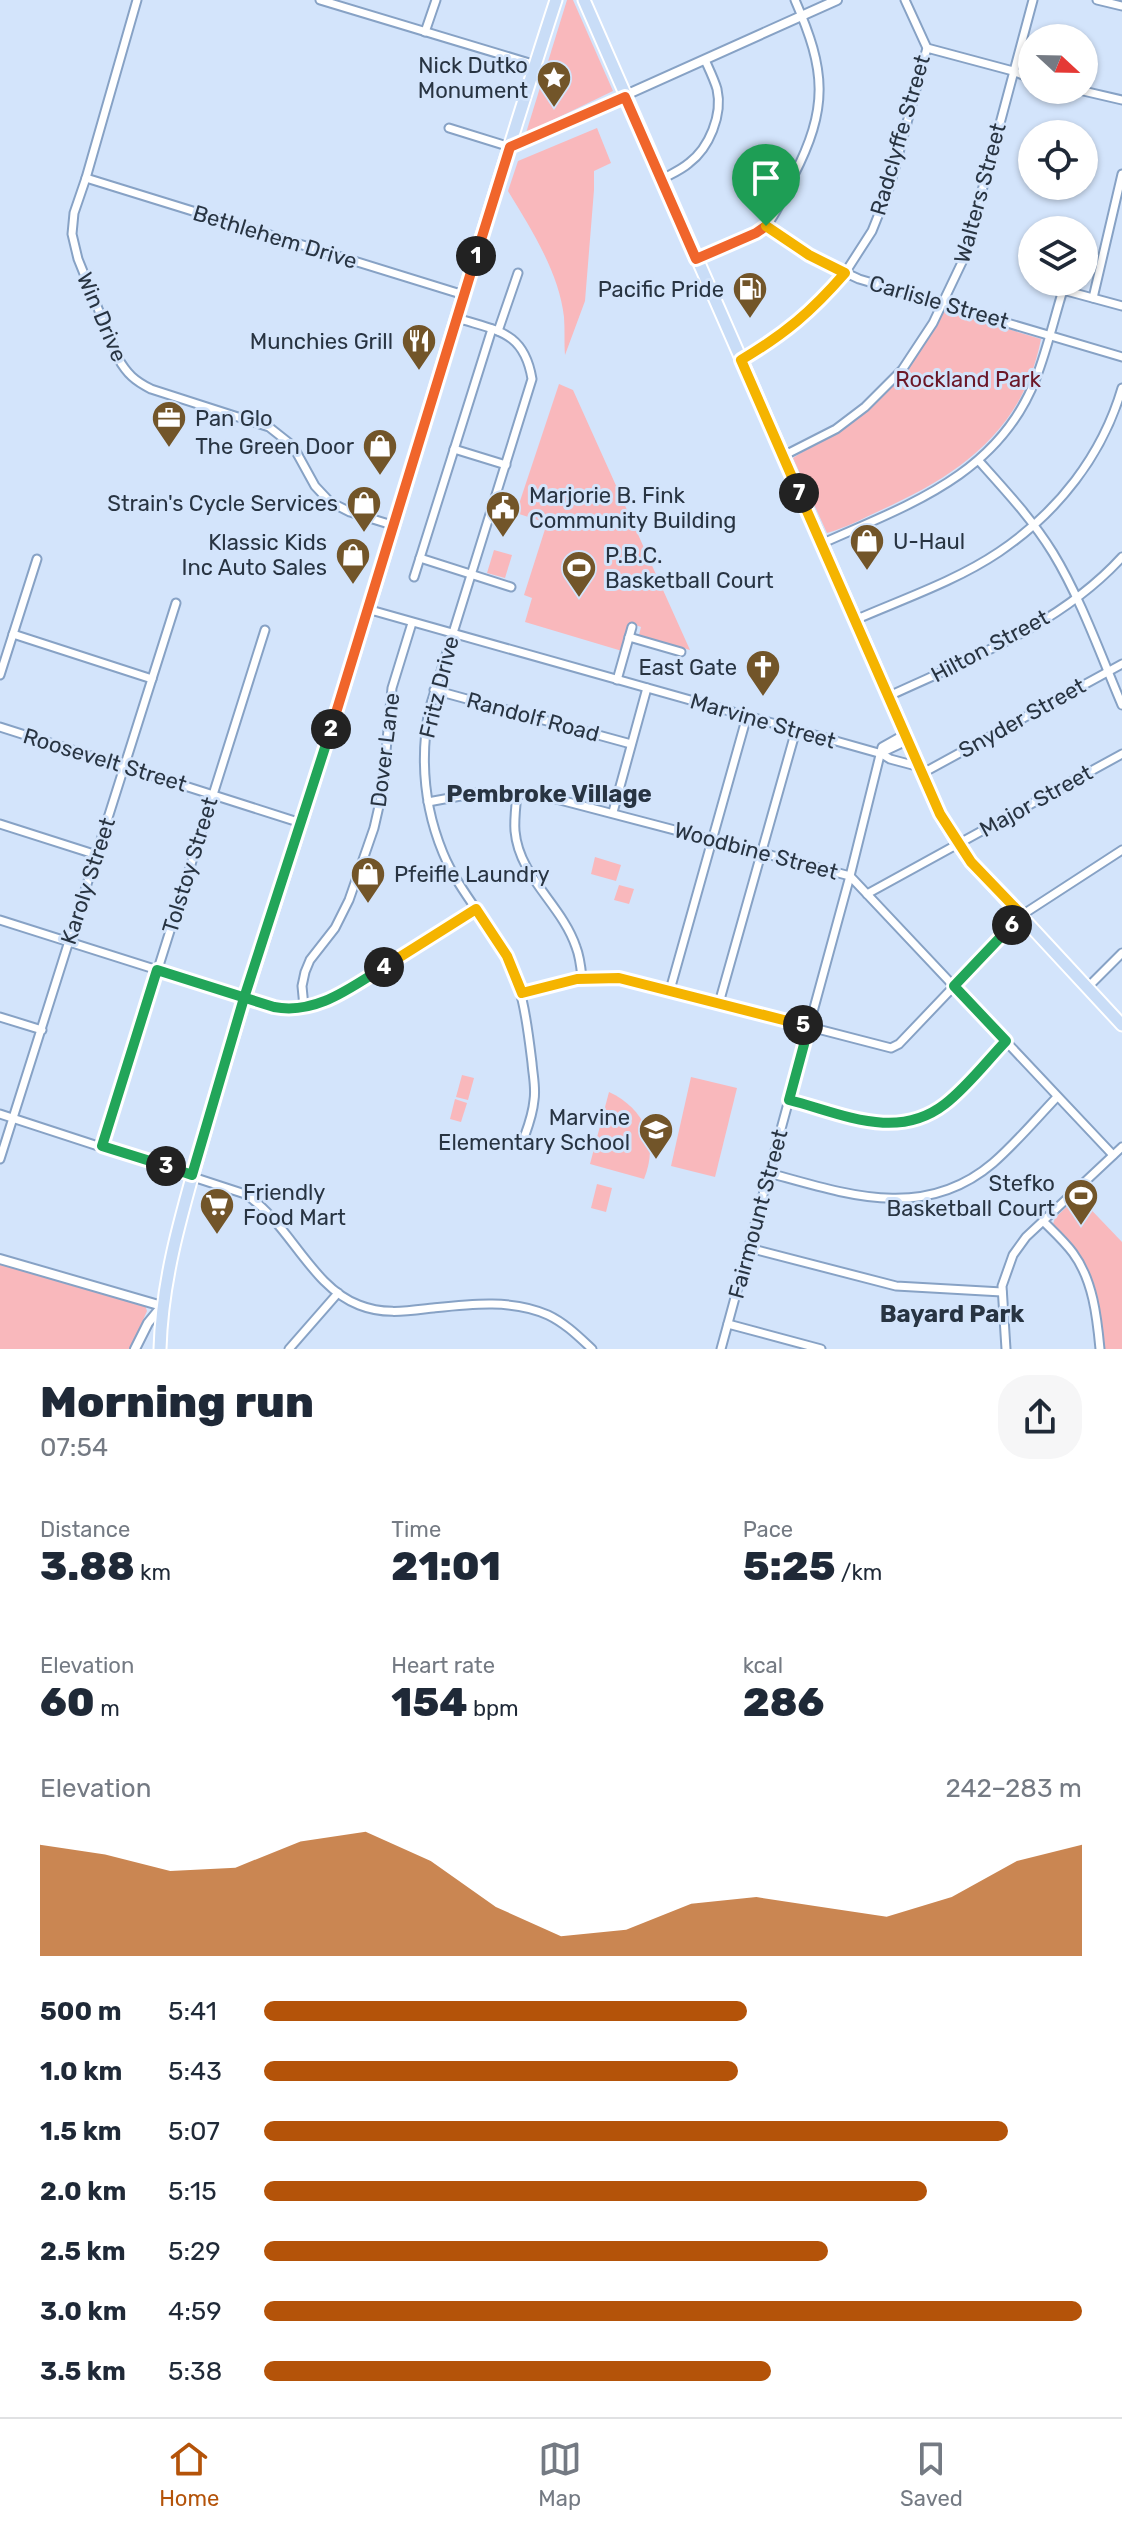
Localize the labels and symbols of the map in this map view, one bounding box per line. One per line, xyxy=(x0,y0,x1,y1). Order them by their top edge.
north arrow xyxy=(1018,24,1098,104)
street label: Radclyffe Street xyxy=(864,51,936,218)
place label: Nick Dutko Monument xyxy=(418,52,528,104)
place icon: Nick Dutko Monument xyxy=(535,59,573,109)
street label: Walters Street xyxy=(948,120,1012,266)
pin xyxy=(732,144,800,226)
street label: Bethlehem Drive xyxy=(190,199,360,275)
pin: 1 xyxy=(456,236,496,276)
street label: Win Drive xyxy=(71,268,133,366)
street label: Carlisle Street xyxy=(866,269,1012,335)
fuel station icon: Pacific Pride xyxy=(731,270,769,320)
place label: Pacific Pride xyxy=(598,276,724,303)
restaurant icon: Munchies Grill xyxy=(400,322,438,372)
place label: Munchies Grill xyxy=(250,328,393,355)
park label: Rockland Park xyxy=(895,366,1041,393)
office icon: Pan Glo xyxy=(150,399,188,449)
place label: Pan Glo xyxy=(195,405,273,432)
shop icon: The Green Door xyxy=(361,427,399,477)
place label: The Green Door xyxy=(195,433,355,460)
pin: 7 xyxy=(779,473,819,513)
place label: Marjorie B. Fink Community Building xyxy=(529,482,736,534)
shop icon: Strain's Cycle Services xyxy=(345,484,383,534)
public building icon: Marjorie B. Fink Community Building xyxy=(484,489,522,539)
place label: Strain's Cycle Services xyxy=(107,490,338,517)
shop icon: U-Haul xyxy=(848,522,886,572)
place label: U-Haul xyxy=(893,528,965,555)
place label: Klassic Kids Inc Auto Sales xyxy=(182,529,327,581)
shop icon: Klassic Kids Inc Auto Sales xyxy=(334,536,372,586)
place label: P.B.C. Basketball Court xyxy=(605,542,774,594)
sports icon: P.B.C. Basketball Court xyxy=(560,549,598,599)
street label: Hilton Street xyxy=(926,603,1054,688)
street label: Fritz Drive xyxy=(413,633,465,741)
church icon: East Gate xyxy=(744,648,782,698)
place label: East Gate xyxy=(638,654,737,681)
street label: Snyder Street xyxy=(954,672,1090,764)
street label: Randolf Road xyxy=(464,686,602,748)
street label: Marvine Street xyxy=(687,687,839,755)
street label: Dover Lane xyxy=(365,691,405,809)
pin: 2 xyxy=(311,709,351,749)
street label: Roosevelt Street xyxy=(20,722,190,798)
street label: Major Street xyxy=(975,759,1098,843)
district label: Pembroke Village xyxy=(446,780,652,808)
street label: Tolstoy Street xyxy=(156,793,224,936)
street label: Karoly Street xyxy=(55,814,121,948)
street label: Woodbine Street xyxy=(671,816,841,886)
shop icon: Pfeifle Laundry xyxy=(349,855,387,905)
place label: Pfeifle Laundry xyxy=(394,861,550,888)
pin: 6 xyxy=(992,905,1032,945)
pin: 4 xyxy=(364,947,404,987)
pin: 5 xyxy=(783,1005,823,1045)
place label: Marvine Elementary School xyxy=(438,1104,630,1156)
school or university icon: Marvine Elementary School xyxy=(637,1111,675,1161)
street label: Fairmount Street xyxy=(722,1126,794,1302)
pin: 3 xyxy=(146,1146,186,1186)
place label: Stefko Basketball Court xyxy=(886,1170,1055,1222)
sports icon: Stefko Basketball Court xyxy=(1062,1177,1100,1227)
place label: Friendly Food Mart xyxy=(243,1179,346,1231)
supermarket icon: Friendly Food Mart xyxy=(198,1186,236,1236)
district label: Bayard Park xyxy=(880,1300,1024,1328)

